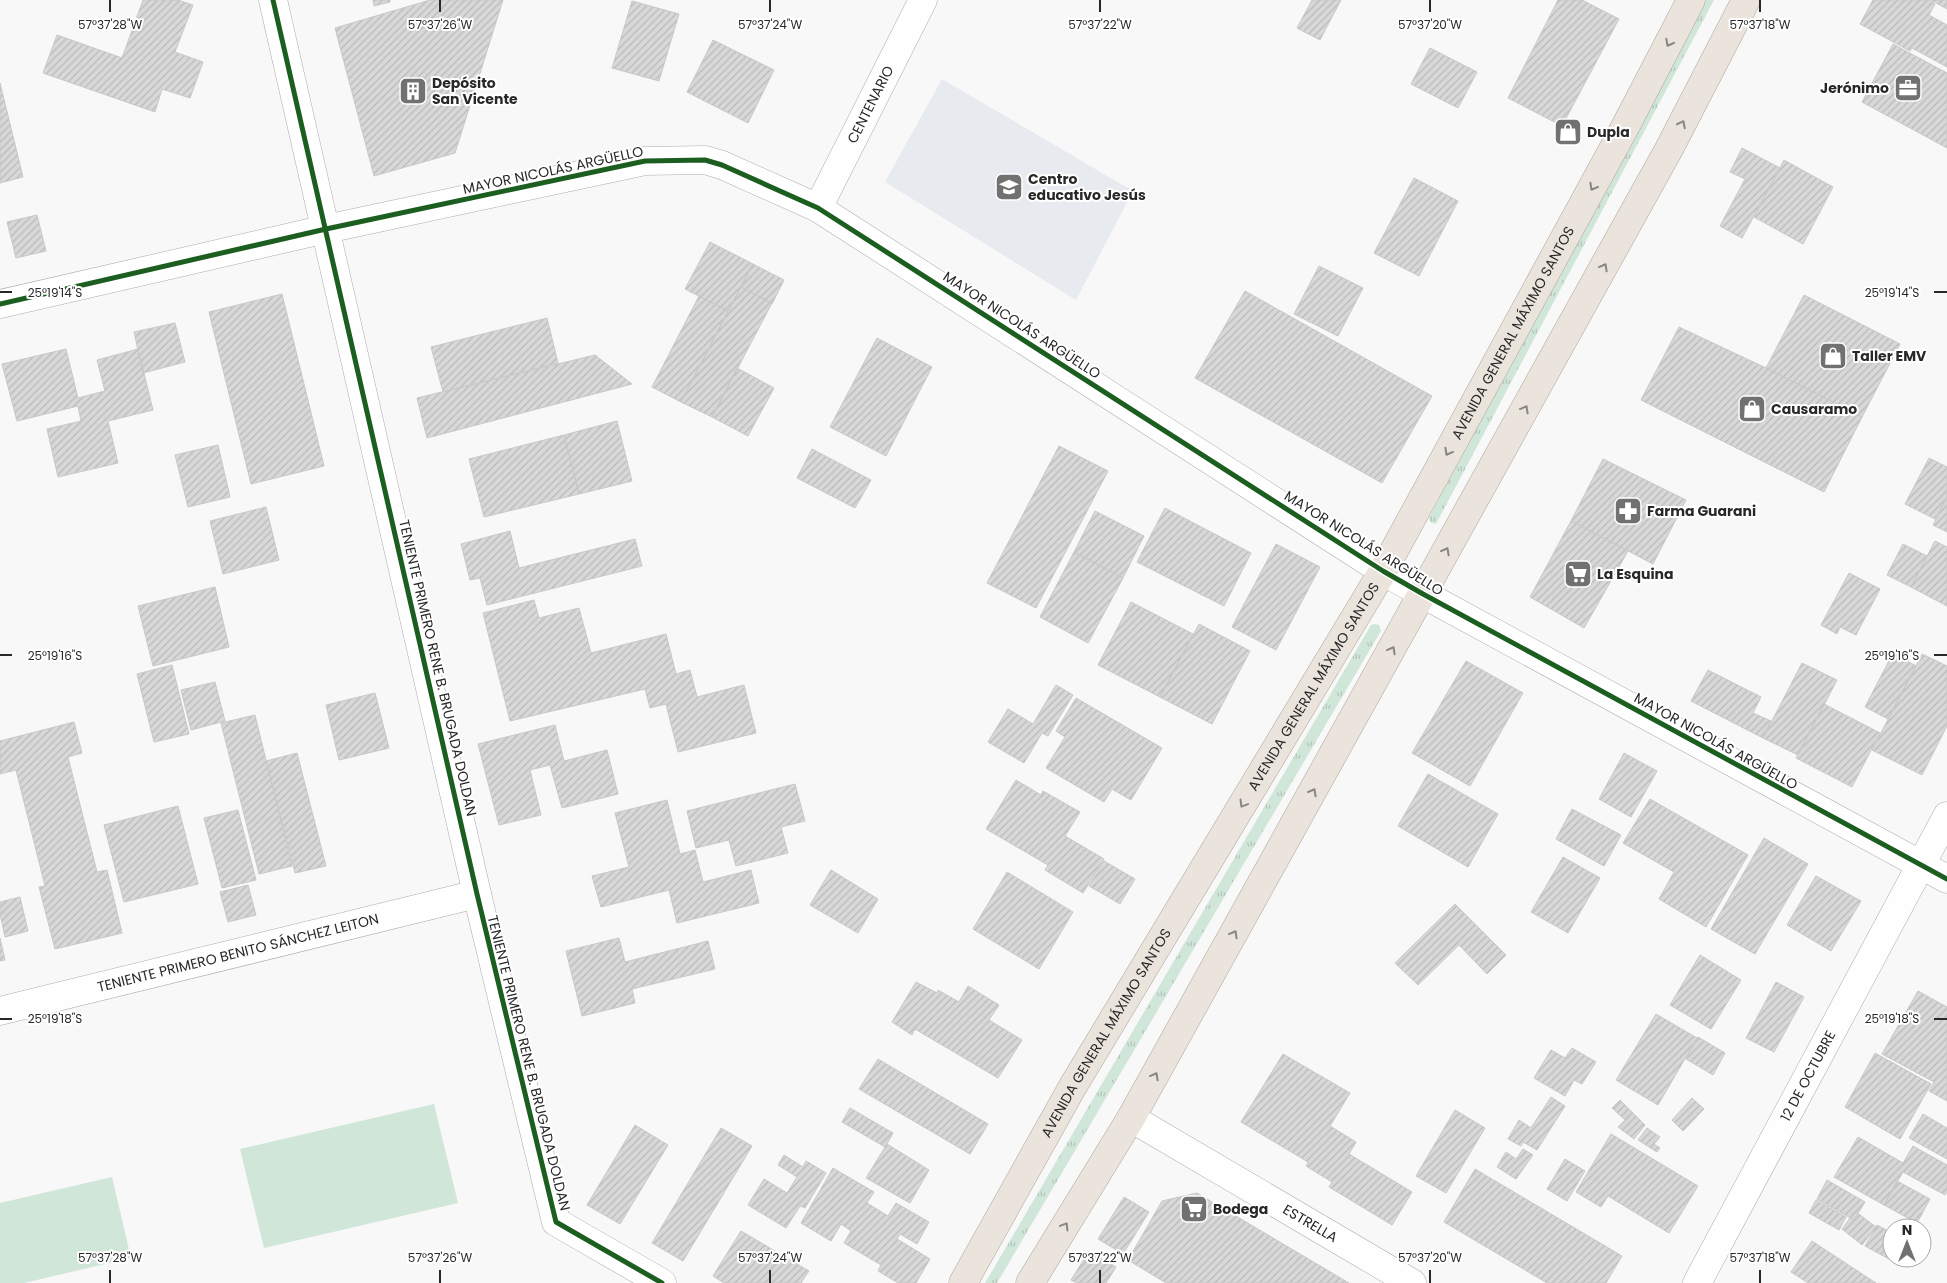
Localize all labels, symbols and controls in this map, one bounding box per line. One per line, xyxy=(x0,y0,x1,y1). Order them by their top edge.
text: 57°37'28"W xyxy=(78,16,142,33)
text: 57°37'26"W xyxy=(408,16,472,33)
text: 57°37'24"W xyxy=(738,16,802,33)
text: 57°37'22"W xyxy=(1068,16,1132,33)
text: 57°37'20"W xyxy=(1398,16,1462,33)
text: 57°37'18"W xyxy=(1729,16,1791,33)
one-way arrow xyxy=(1665,38,1675,47)
street label: CENTENARIO xyxy=(842,62,898,147)
place label: Depósito San Vicente xyxy=(432,73,518,109)
office icon: Jerónimo xyxy=(1893,73,1923,103)
building icon: Depósito San Vicente xyxy=(398,76,428,106)
place label: Jerónimo xyxy=(1820,78,1889,98)
shop icon: Dupla xyxy=(1553,117,1583,147)
one-way arrow xyxy=(1676,121,1686,130)
place label: Dupla xyxy=(1587,122,1630,142)
street label: MAYOR NICOLÁS ARGÜELLO xyxy=(461,141,645,199)
place label: Centro educativo Jesús xyxy=(1028,169,1146,205)
school or university icon: Centro educativo Jesús xyxy=(994,172,1024,202)
one-way arrow xyxy=(1589,181,1599,190)
street label: AVENIDA GENERAL MÁXIMO SANTOS xyxy=(1447,223,1579,443)
one-way arrow xyxy=(1597,263,1607,272)
street label: MAYOR NICOLÁS ARGÜELLO xyxy=(939,266,1105,384)
text: 25°19'14"S xyxy=(28,284,82,301)
text: 25°19'14"S xyxy=(1865,284,1919,301)
shop icon: Taller EMV xyxy=(1818,341,1848,371)
place label: Taller EMV xyxy=(1852,346,1927,366)
shop icon: Causaramo xyxy=(1737,394,1767,424)
place label: Causaramo xyxy=(1771,399,1857,419)
one-way arrow xyxy=(1519,405,1529,414)
one-way arrow xyxy=(1444,447,1454,456)
street label: MAYOR NICOLÁS ARGÜELLO xyxy=(1281,486,1447,600)
pharmacy icon: Farma Guarani xyxy=(1613,496,1643,526)
place label: Farma Guarani xyxy=(1647,501,1756,521)
street label: TENIENTE PRIMERO RENE B. BRUGADA DOLDAN xyxy=(394,518,482,818)
one-way arrow xyxy=(1440,548,1450,557)
supermarket icon: La Esquina xyxy=(1563,559,1593,589)
place label: La Esquina xyxy=(1597,564,1674,584)
street label: AVENIDA GENERAL MÁXIMO SANTOS xyxy=(1243,578,1384,794)
one-way arrow xyxy=(1385,646,1395,655)
text: 25°19'16"S xyxy=(28,647,82,664)
text: 25°19'16"S xyxy=(1865,647,1919,664)
street label: MAYOR NICOLÁS ARGÜELLO xyxy=(1631,688,1801,794)
one-way arrow xyxy=(1306,788,1316,797)
one-way arrow xyxy=(1239,799,1249,808)
street label: TENIENTE PRIMERO BENITO SÁNCHEZ LEITON xyxy=(95,908,381,997)
street label: TENIENTE PRIMERO RENE B. BRUGADA DOLDAN xyxy=(483,913,575,1213)
street label: AVENIDA GENERAL MÁXIMO SANTOS xyxy=(1036,925,1176,1141)
one-way arrow xyxy=(1227,930,1237,939)
text: 25°19'18"S xyxy=(28,1010,82,1027)
text: 25°19'18"S xyxy=(1865,1010,1919,1027)
street label: 12 DE OCTUBRE xyxy=(1775,1027,1840,1125)
one-way arrow xyxy=(1148,1072,1158,1081)
supermarket icon: Bodega xyxy=(1179,1194,1209,1224)
place label: Bodega xyxy=(1213,1199,1268,1219)
street label: ESTRELLA xyxy=(1279,1199,1341,1247)
north arrow xyxy=(1882,1218,1932,1268)
text: N xyxy=(1902,1220,1912,1240)
one-way arrow xyxy=(1058,1223,1068,1232)
text: 57°37'28"W xyxy=(78,1249,142,1266)
text: 57°37'26"W xyxy=(408,1249,472,1266)
text: 57°37'24"W xyxy=(738,1249,802,1266)
text: 57°37'22"W xyxy=(1068,1249,1132,1266)
text: 57°37'20"W xyxy=(1398,1249,1462,1266)
text: 57°37'18"W xyxy=(1729,1249,1791,1266)

